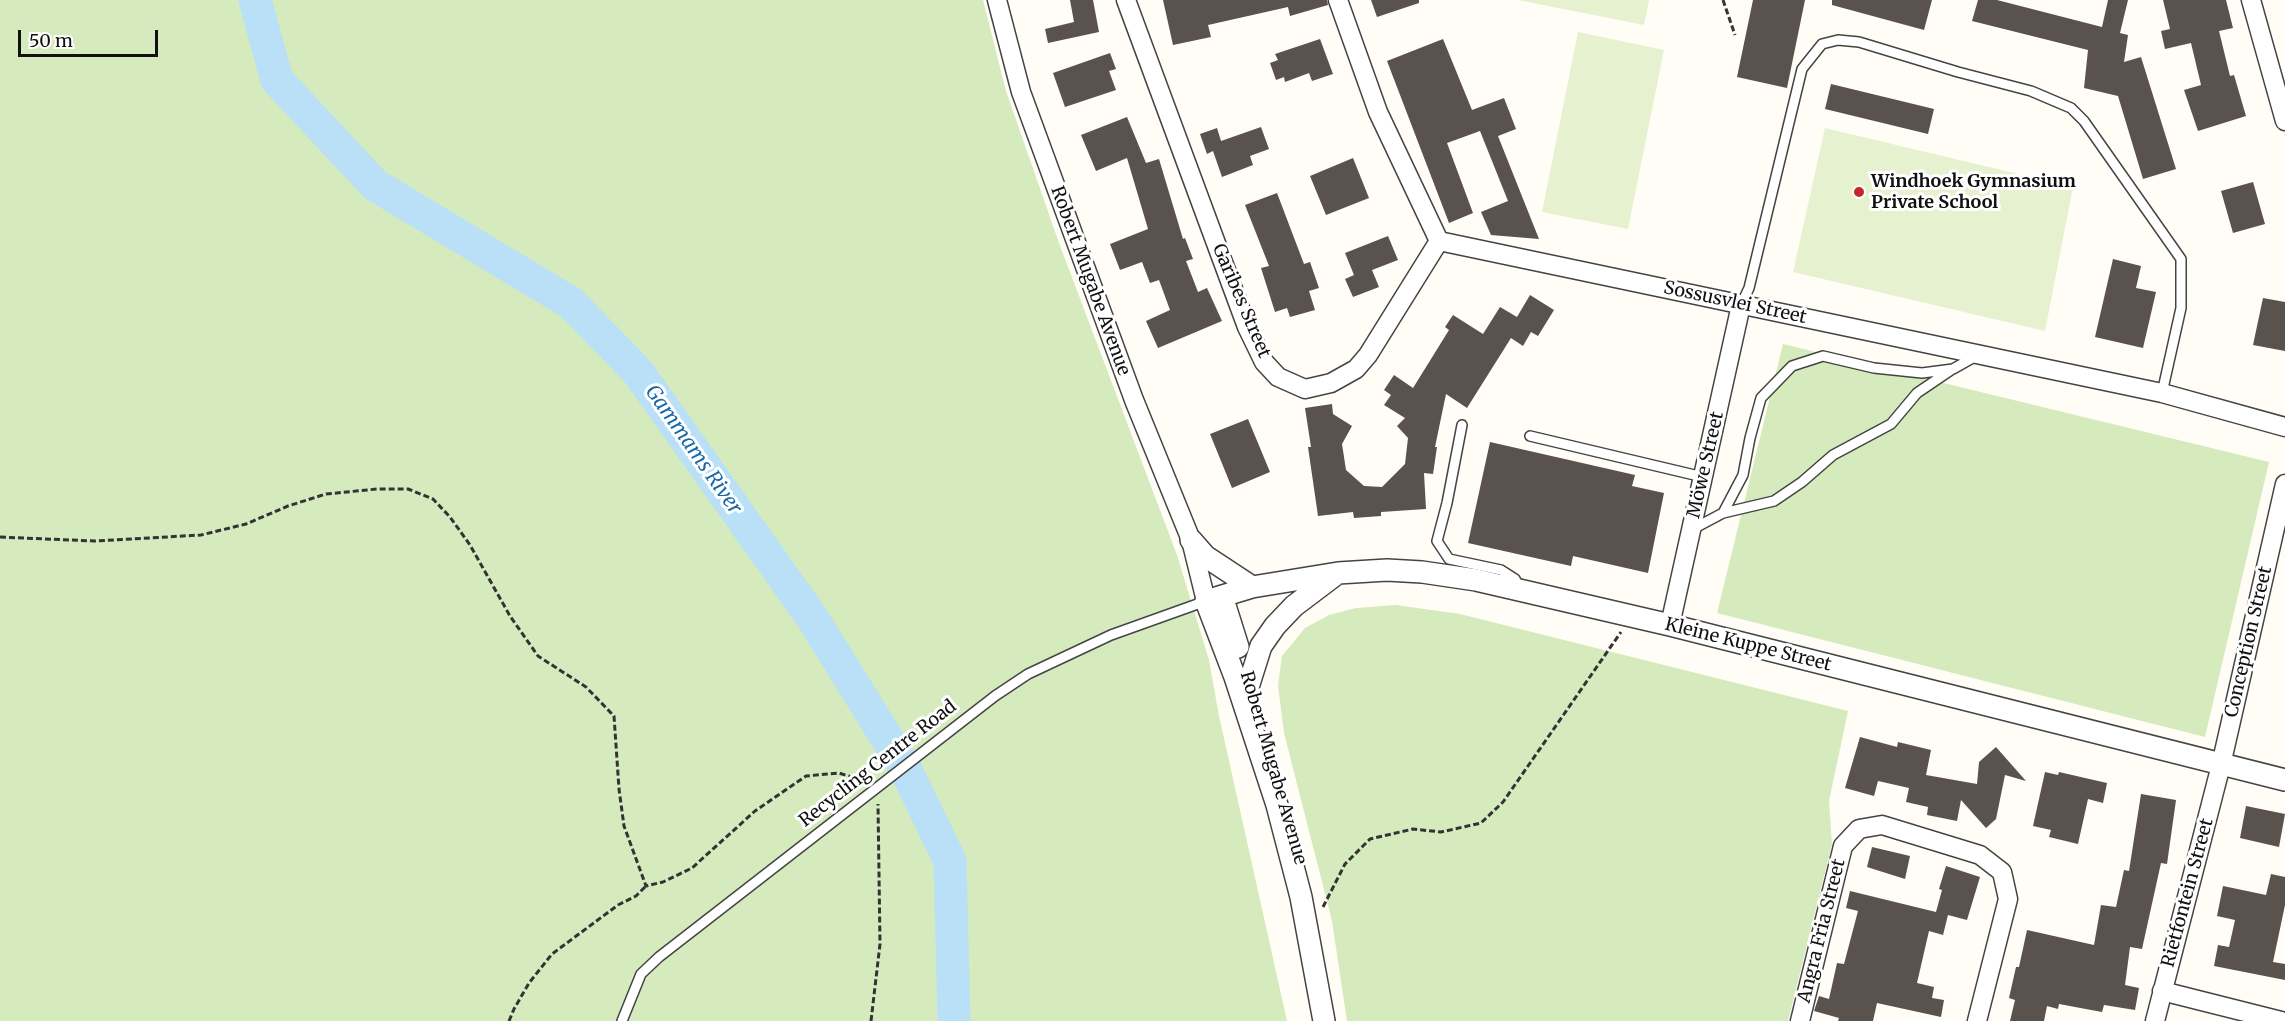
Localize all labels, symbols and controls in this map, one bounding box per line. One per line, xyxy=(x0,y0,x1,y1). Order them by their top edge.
scale bar xyxy=(21,18,160,56)
text: 50 m xyxy=(29,29,73,52)
place label: Windhoek Gymnasium Private School xyxy=(1871,171,2076,213)
street label: Robert Mugabe Avenue xyxy=(1046,183,1134,379)
marker: Windhoek Gymnasium Private School xyxy=(1852,185,1866,199)
street label: Garibes Street xyxy=(1207,241,1275,361)
street label: Sossusvlei Street xyxy=(1662,277,1808,329)
water label: Gammams River xyxy=(640,381,746,519)
street label: Möwe Street xyxy=(1683,410,1729,520)
street label: Conception Street xyxy=(2221,564,2277,720)
street label: Kleine Kuppe Street xyxy=(1662,614,1834,676)
street label: Robert Mugabe Avenue xyxy=(1235,669,1311,867)
street label: Recycling Centre Road xyxy=(795,696,961,832)
street label: Rietfontein Street xyxy=(2158,816,2218,970)
street label: Angra Fria Street xyxy=(1794,857,1850,1005)

